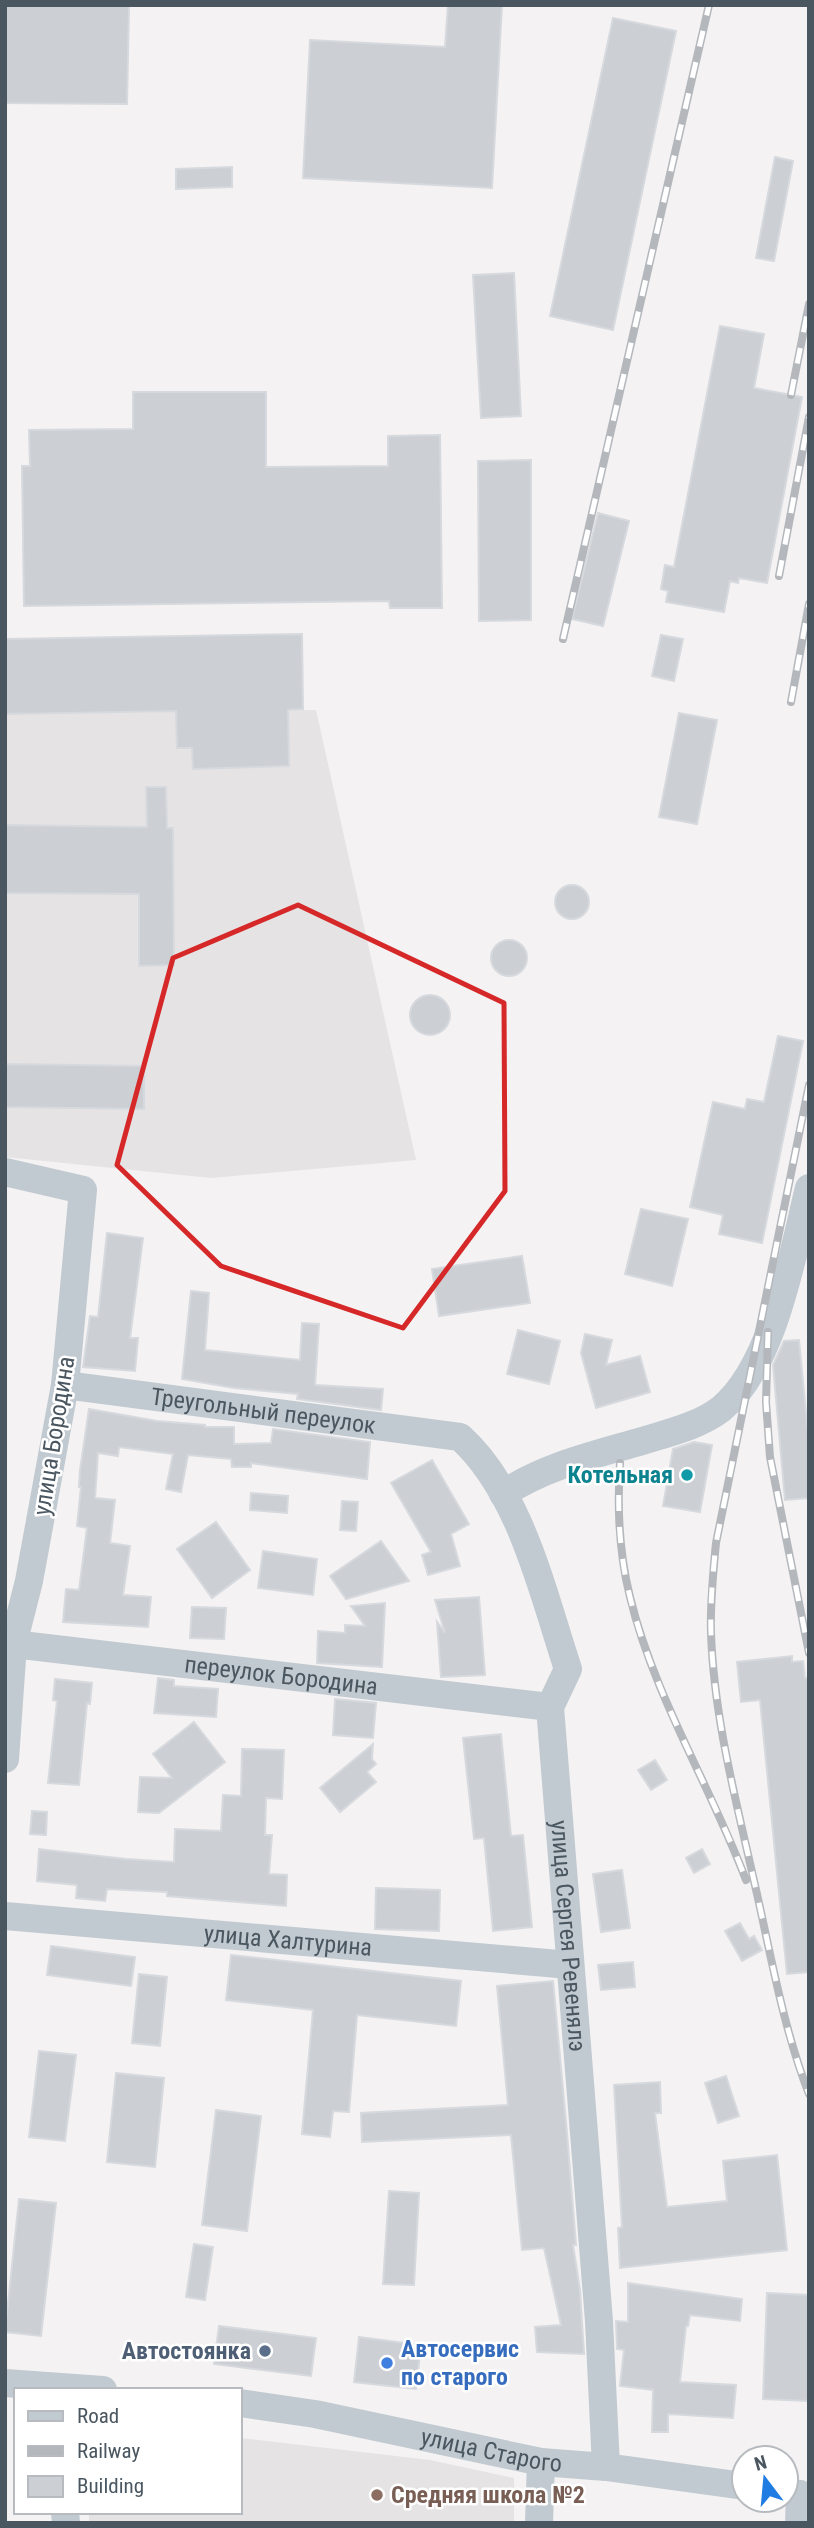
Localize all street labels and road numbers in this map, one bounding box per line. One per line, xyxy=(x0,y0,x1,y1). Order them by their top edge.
street label: улица Бородина xyxy=(28,1354,80,1518)
street label: Треугольный переулок xyxy=(149,1382,378,1440)
street label: переулок Бородина xyxy=(183,1650,379,1701)
street label: улица Сергея Ревенялэ xyxy=(545,1819,591,2053)
street label: улица Халтурина xyxy=(203,1919,373,1962)
street label: улица Старого xyxy=(418,2423,563,2478)

